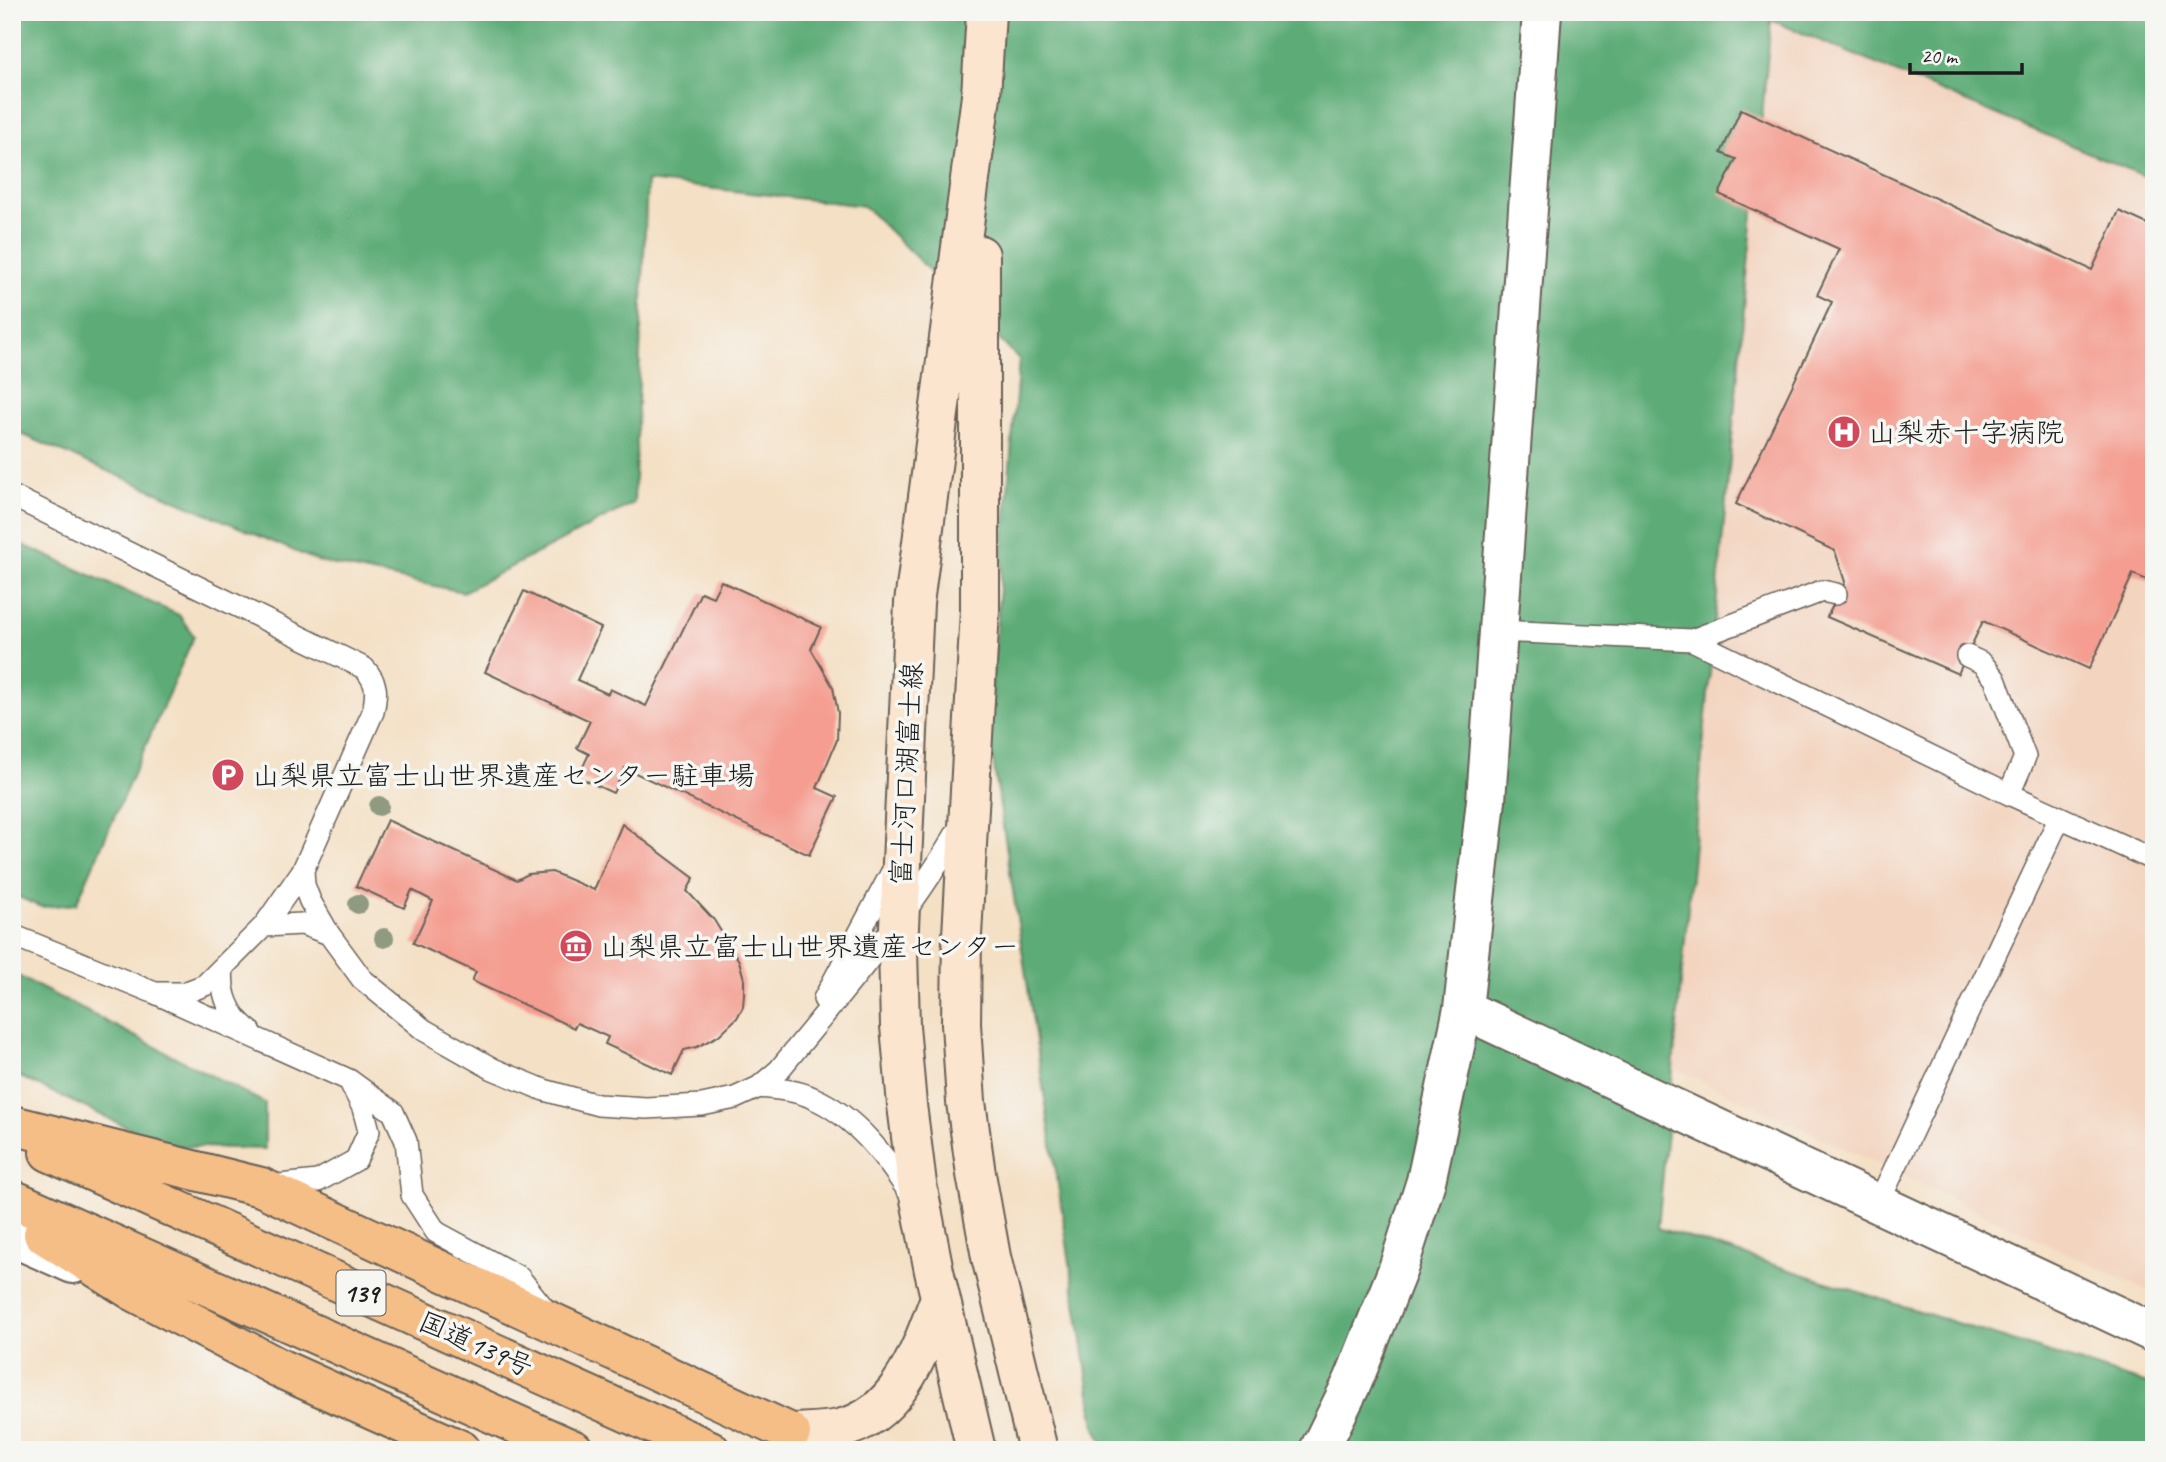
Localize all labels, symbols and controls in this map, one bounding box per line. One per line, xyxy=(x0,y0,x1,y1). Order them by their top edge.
scale bar xyxy=(1910,32,2022,76)
text: 20 m xyxy=(1921,43,1959,69)
hospital icon: 山梨赤十字病院 xyxy=(1825,413,1863,451)
place label: 山梨赤十字病院 xyxy=(1868,415,2064,450)
street label: 富士河口湖富士線 xyxy=(883,661,929,887)
parking icon: 山梨県立富士山世界遺産センター駐車場 xyxy=(209,756,247,794)
place label: 山梨県立富士山世界遺産センター駐車場 xyxy=(252,758,755,793)
museum icon: 山梨県立富士山世界遺産センター xyxy=(557,927,595,965)
place label: 山梨県立富士山世界遺産センター xyxy=(600,929,1019,964)
road number: 139 xyxy=(336,1270,386,1316)
street label: 国道139号 xyxy=(413,1303,539,1385)

